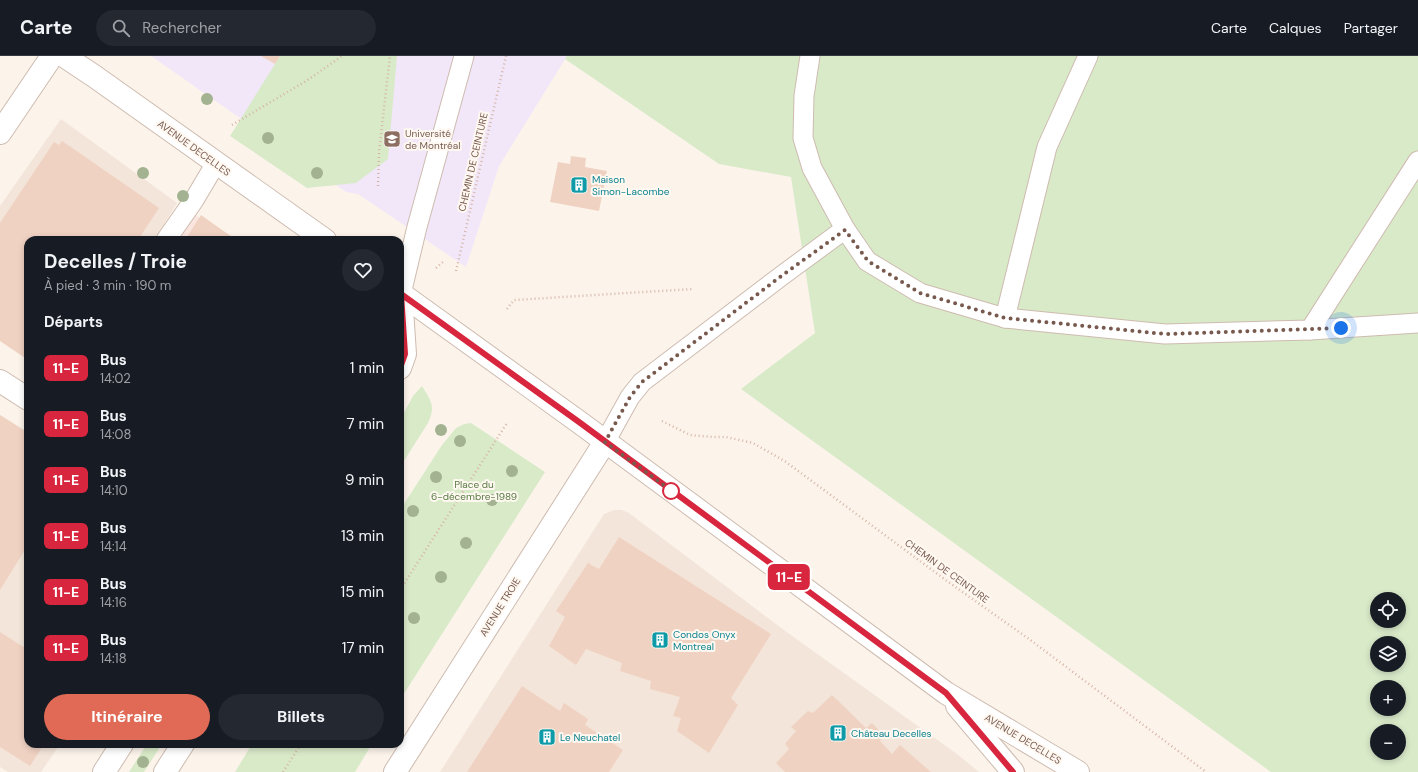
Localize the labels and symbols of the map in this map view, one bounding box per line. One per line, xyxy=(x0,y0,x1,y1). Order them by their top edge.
street label: CHEMIN DE CEINTURE xyxy=(455,111,491,213)
street label: AVENUE DECELLES xyxy=(155,117,233,179)
place label: Université de Montréal xyxy=(405,127,460,152)
school or university icon: Université de Montréal xyxy=(382,129,402,149)
place label: Maison Simon-Lacombe xyxy=(592,173,670,198)
building icon: Maison Simon-Lacombe xyxy=(569,175,589,195)
your location xyxy=(1331,318,1351,338)
park label: Place du 6-décembre-1989 xyxy=(431,478,517,503)
unlabelled marker xyxy=(662,482,680,500)
street label: CHEMIN DE CEINTURE xyxy=(902,536,992,606)
line badge: 11-E xyxy=(761,564,817,590)
street label: AVENUE TROIE xyxy=(477,575,523,639)
place label: Condos Onyx Montreal xyxy=(673,628,736,653)
building icon: Condos Onyx Montreal xyxy=(650,630,670,650)
street label: AVENUE DECELLES xyxy=(982,711,1064,767)
building icon: Château Decelles xyxy=(828,723,848,743)
building icon: Le Neuchatel xyxy=(537,727,557,747)
place label: Château Decelles xyxy=(851,727,932,740)
place label: Le Neuchatel xyxy=(560,731,620,744)

